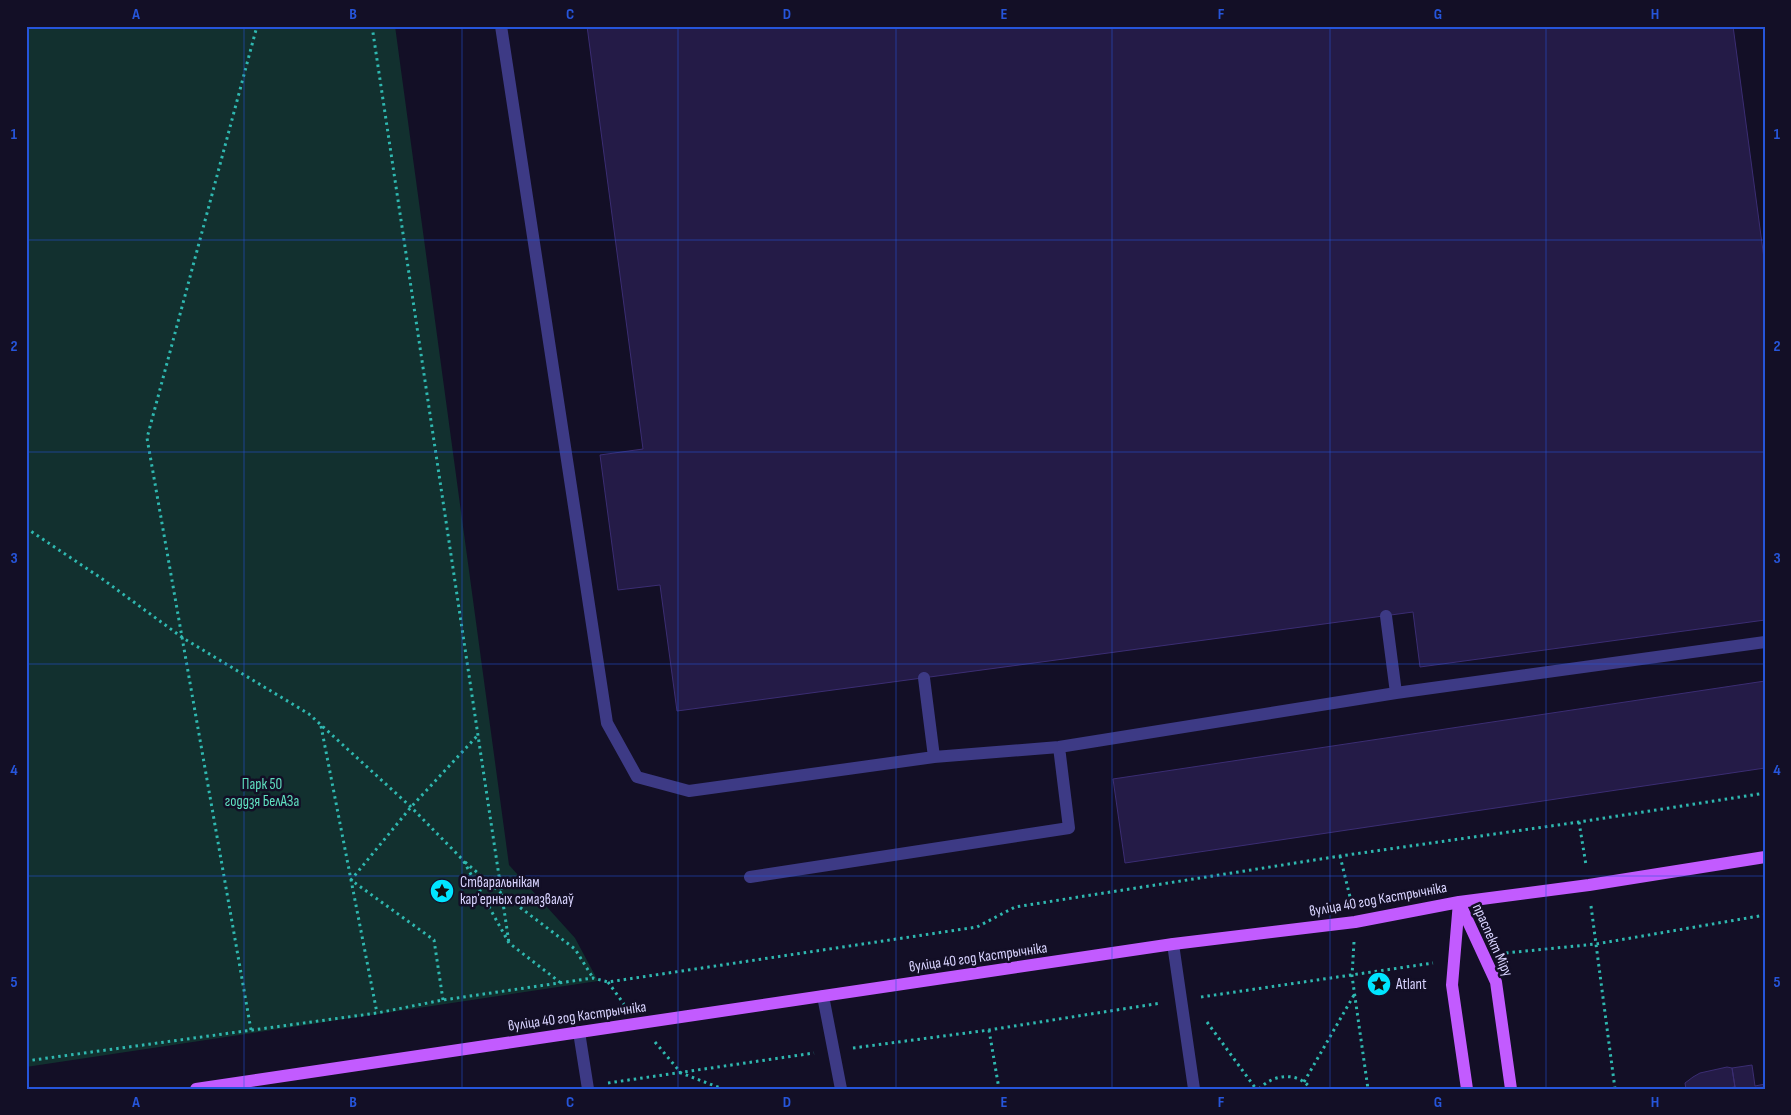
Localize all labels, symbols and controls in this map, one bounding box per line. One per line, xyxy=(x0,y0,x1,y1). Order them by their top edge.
text: A xyxy=(131,5,140,24)
text: B xyxy=(349,5,357,24)
text: C xyxy=(566,5,574,24)
text: D xyxy=(783,5,791,24)
text: E xyxy=(1001,5,1008,24)
text: F xyxy=(1218,5,1225,24)
text: G xyxy=(1434,5,1442,24)
text: H xyxy=(1651,5,1659,24)
text: 1 xyxy=(11,125,18,144)
text: 1 xyxy=(1774,125,1781,144)
text: 2 xyxy=(10,337,18,356)
text: 2 xyxy=(1773,337,1781,356)
text: 3 xyxy=(10,549,18,568)
text: 3 xyxy=(1773,549,1781,568)
text: 4 xyxy=(10,761,18,780)
text: 4 xyxy=(1773,761,1781,780)
park label: Парк 50 годдзя БелАЗа xyxy=(225,775,299,811)
place label: Стваральнікам карʼерных самазвалаў xyxy=(460,873,574,909)
place icon: Стваральнікам карʼерных самазвалаў xyxy=(429,878,455,904)
street label: вуліца 40 год Кастрычніка xyxy=(1308,878,1449,921)
street label: праспект Міру xyxy=(1468,901,1517,980)
street label: вуліца 40 год Кастрычніка xyxy=(908,938,1049,977)
place icon: Atlant xyxy=(1366,971,1392,997)
text: 5 xyxy=(10,973,18,992)
text: 5 xyxy=(1773,973,1781,992)
place label: Atlant xyxy=(1395,975,1427,994)
street label: вуліца 40 год Кастрычніка xyxy=(507,997,648,1036)
text: A xyxy=(131,1093,140,1112)
text: B xyxy=(349,1093,357,1112)
text: C xyxy=(566,1093,574,1112)
text: D xyxy=(783,1093,791,1112)
text: E xyxy=(1001,1093,1008,1112)
text: F xyxy=(1218,1093,1225,1112)
text: G xyxy=(1434,1093,1442,1112)
text: H xyxy=(1651,1093,1659,1112)

